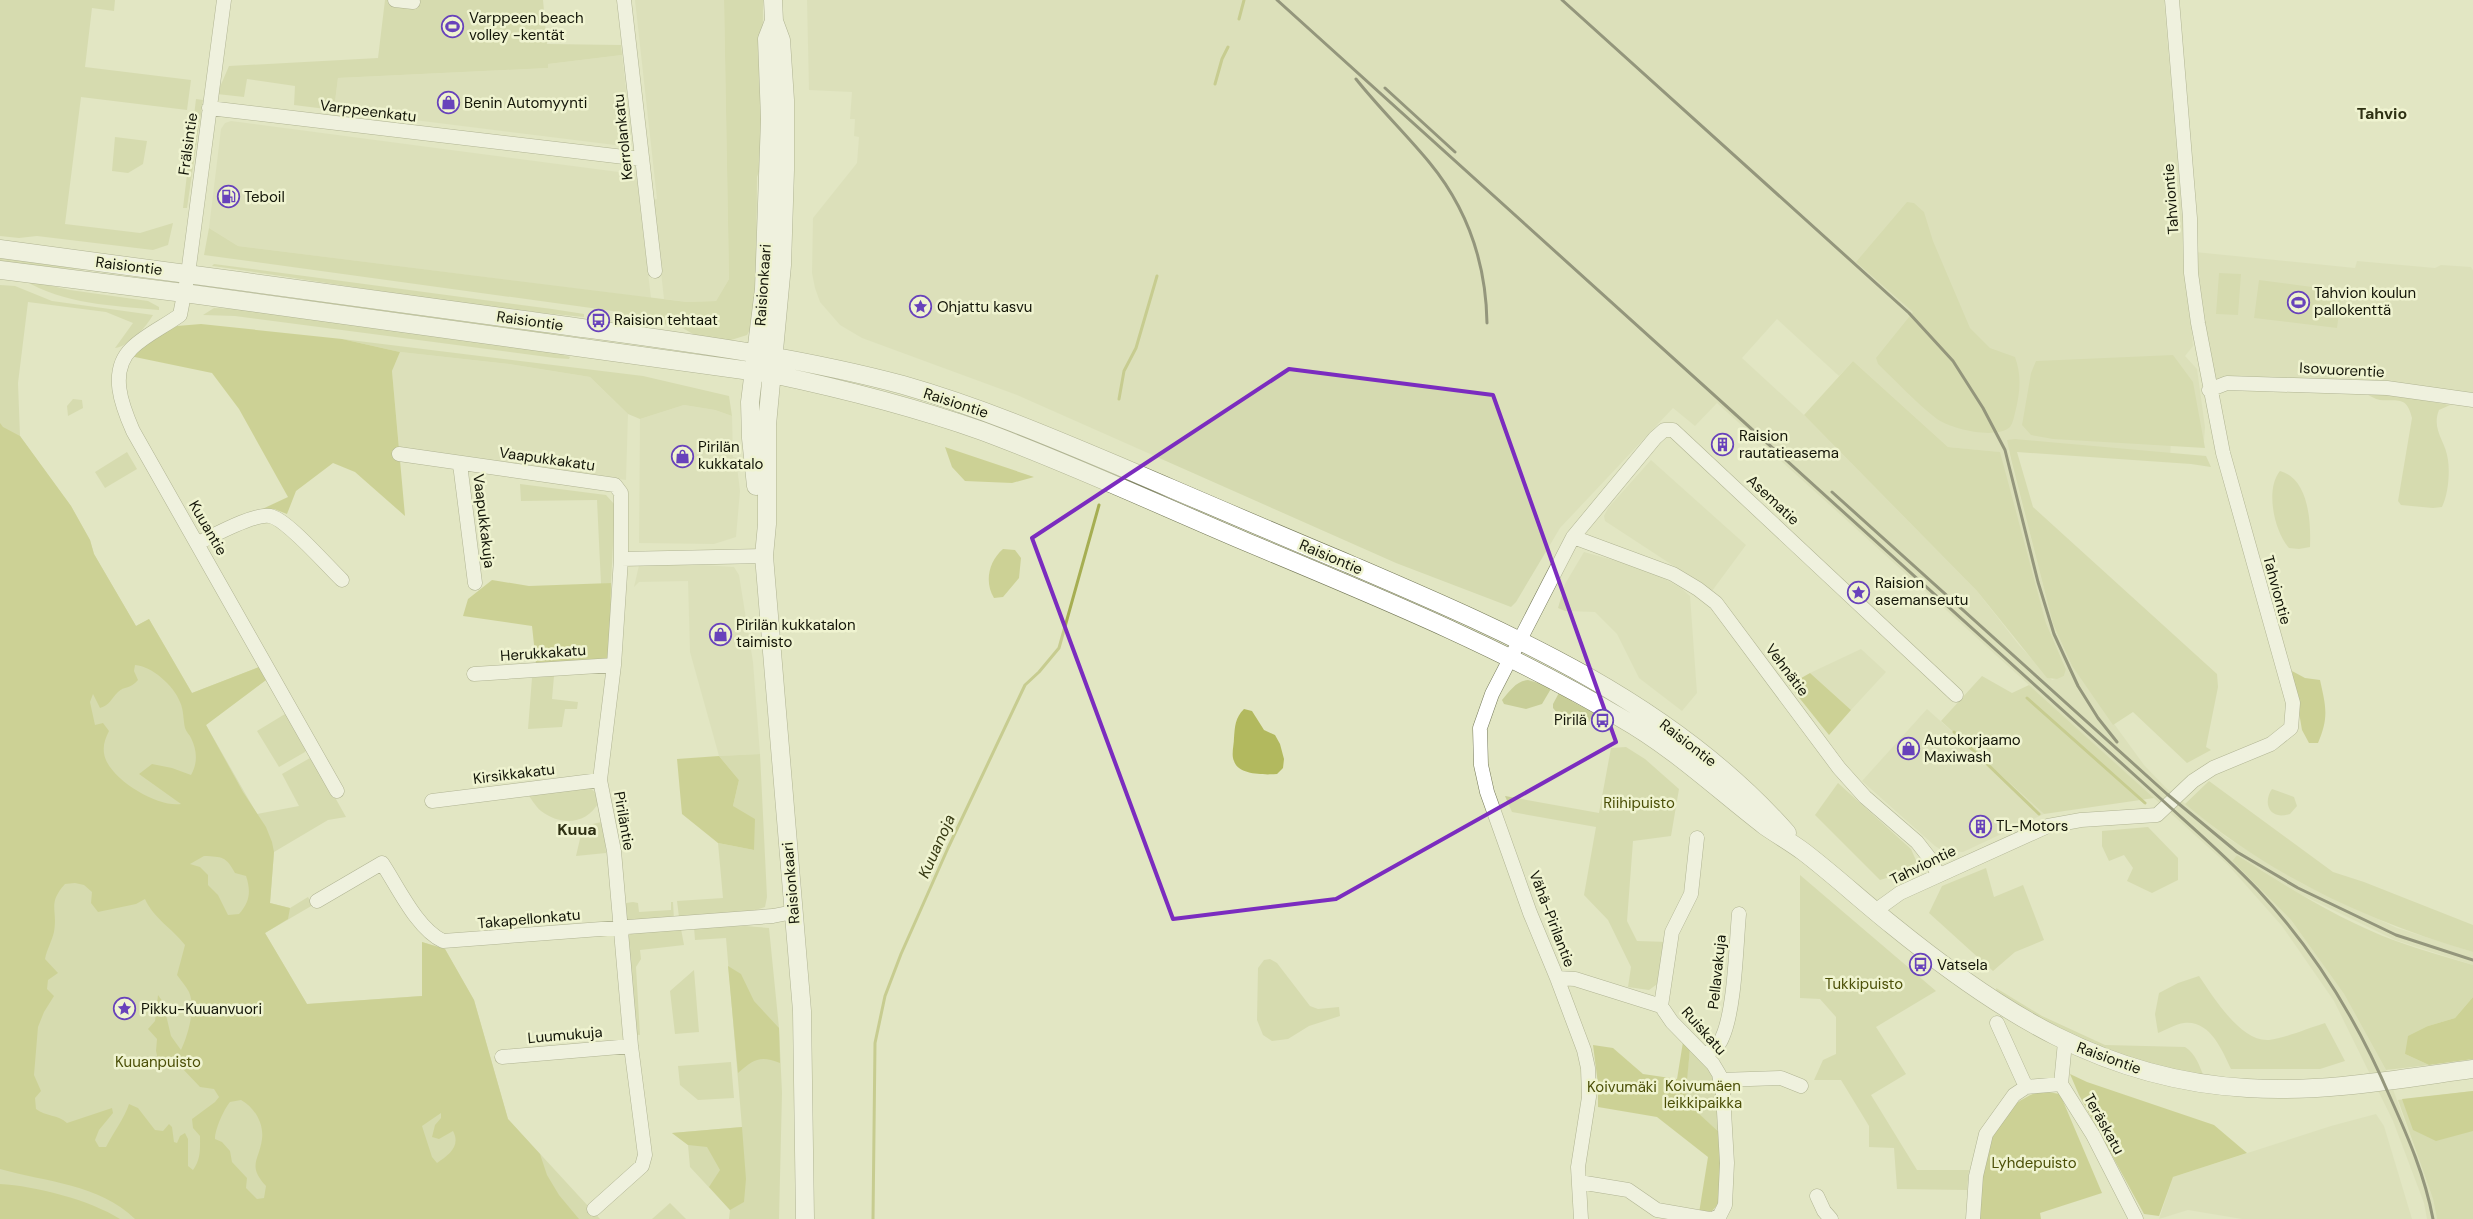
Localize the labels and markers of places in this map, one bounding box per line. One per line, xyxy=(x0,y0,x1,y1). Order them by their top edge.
place label: Varppeen beach volley -kentät xyxy=(469,8,584,45)
sports icon: Varppeen beach volley -kentät xyxy=(441,15,465,39)
shop icon: Benin Automyynti xyxy=(436,91,460,115)
place label: Benin Automyynti xyxy=(464,93,587,113)
fuel station icon: Teboil xyxy=(216,185,240,209)
place label: Teboil xyxy=(244,187,285,207)
place label: Tahvion koulun pallokenttä xyxy=(2314,283,2416,320)
sports icon: Tahvion koulun pallokenttä xyxy=(2286,290,2310,314)
place icon: Ohjattu kasvu xyxy=(909,295,933,319)
place label: Ohjattu kasvu xyxy=(937,297,1032,317)
bus stop icon: Raision tehtaat xyxy=(586,308,610,332)
place label: Raision tehtaat xyxy=(614,310,718,330)
place label: Raision rautatieasema xyxy=(1739,426,1839,463)
building icon: Raision rautatieasema xyxy=(1711,433,1735,457)
place label: Pirilän kukkatalo xyxy=(698,437,764,474)
shop icon: Pirilän kukkatalo xyxy=(670,444,694,468)
place label: Raision asemanseutu xyxy=(1875,573,1968,610)
place icon: Raision asemanseutu xyxy=(1847,580,1871,604)
place label: Pirilän kukkatalon taimisto xyxy=(736,615,856,652)
shop icon: Pirilän kukkatalon taimisto xyxy=(708,622,732,646)
bus stop icon: Pirilä xyxy=(1591,708,1615,732)
place label: Pirilä xyxy=(1554,710,1587,730)
place label: Autokorjaamo Maxiwash xyxy=(1924,730,2021,767)
shop icon: Autokorjaamo Maxiwash xyxy=(1896,737,1920,761)
building icon: TL-Motors xyxy=(1968,814,1992,838)
place label: TL-Motors xyxy=(1996,816,2068,836)
bus stop icon: Vatsela xyxy=(1909,953,1933,977)
place label: Vatsela xyxy=(1937,955,1988,975)
place icon: Pikku-Kuuanvuori xyxy=(113,997,137,1021)
place label: Pikku-Kuuanvuori xyxy=(141,999,262,1019)

